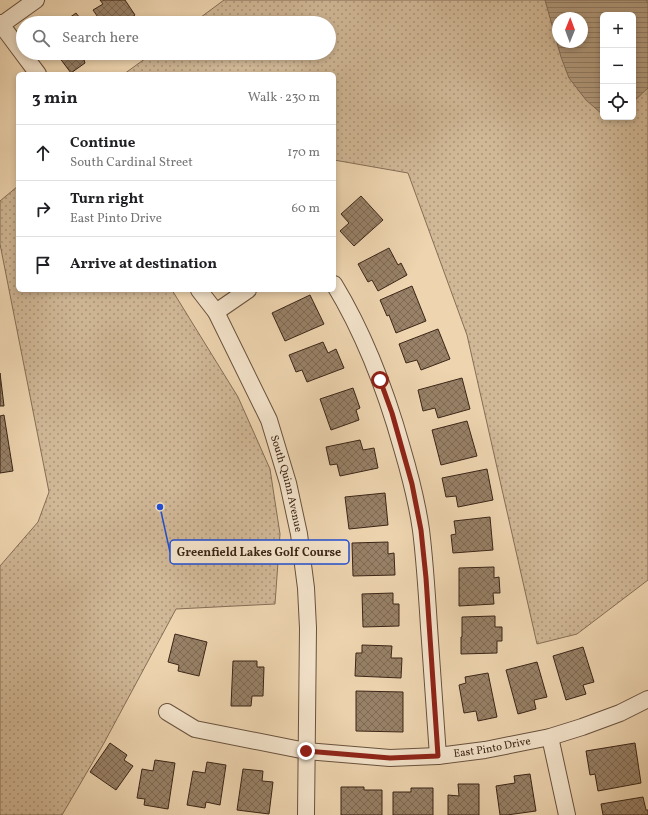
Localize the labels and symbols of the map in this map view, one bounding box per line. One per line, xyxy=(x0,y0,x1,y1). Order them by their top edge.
north arrow xyxy=(552,12,588,48)
route start xyxy=(371,371,389,389)
street label: South Quinn Avenue xyxy=(266,433,306,533)
callout: Greenfield Lakes Golf Course xyxy=(170,540,349,564)
text: Greenfield Lakes Golf Course xyxy=(177,545,341,561)
street label: East Pinto Drive xyxy=(453,734,532,761)
route end xyxy=(297,742,315,760)

